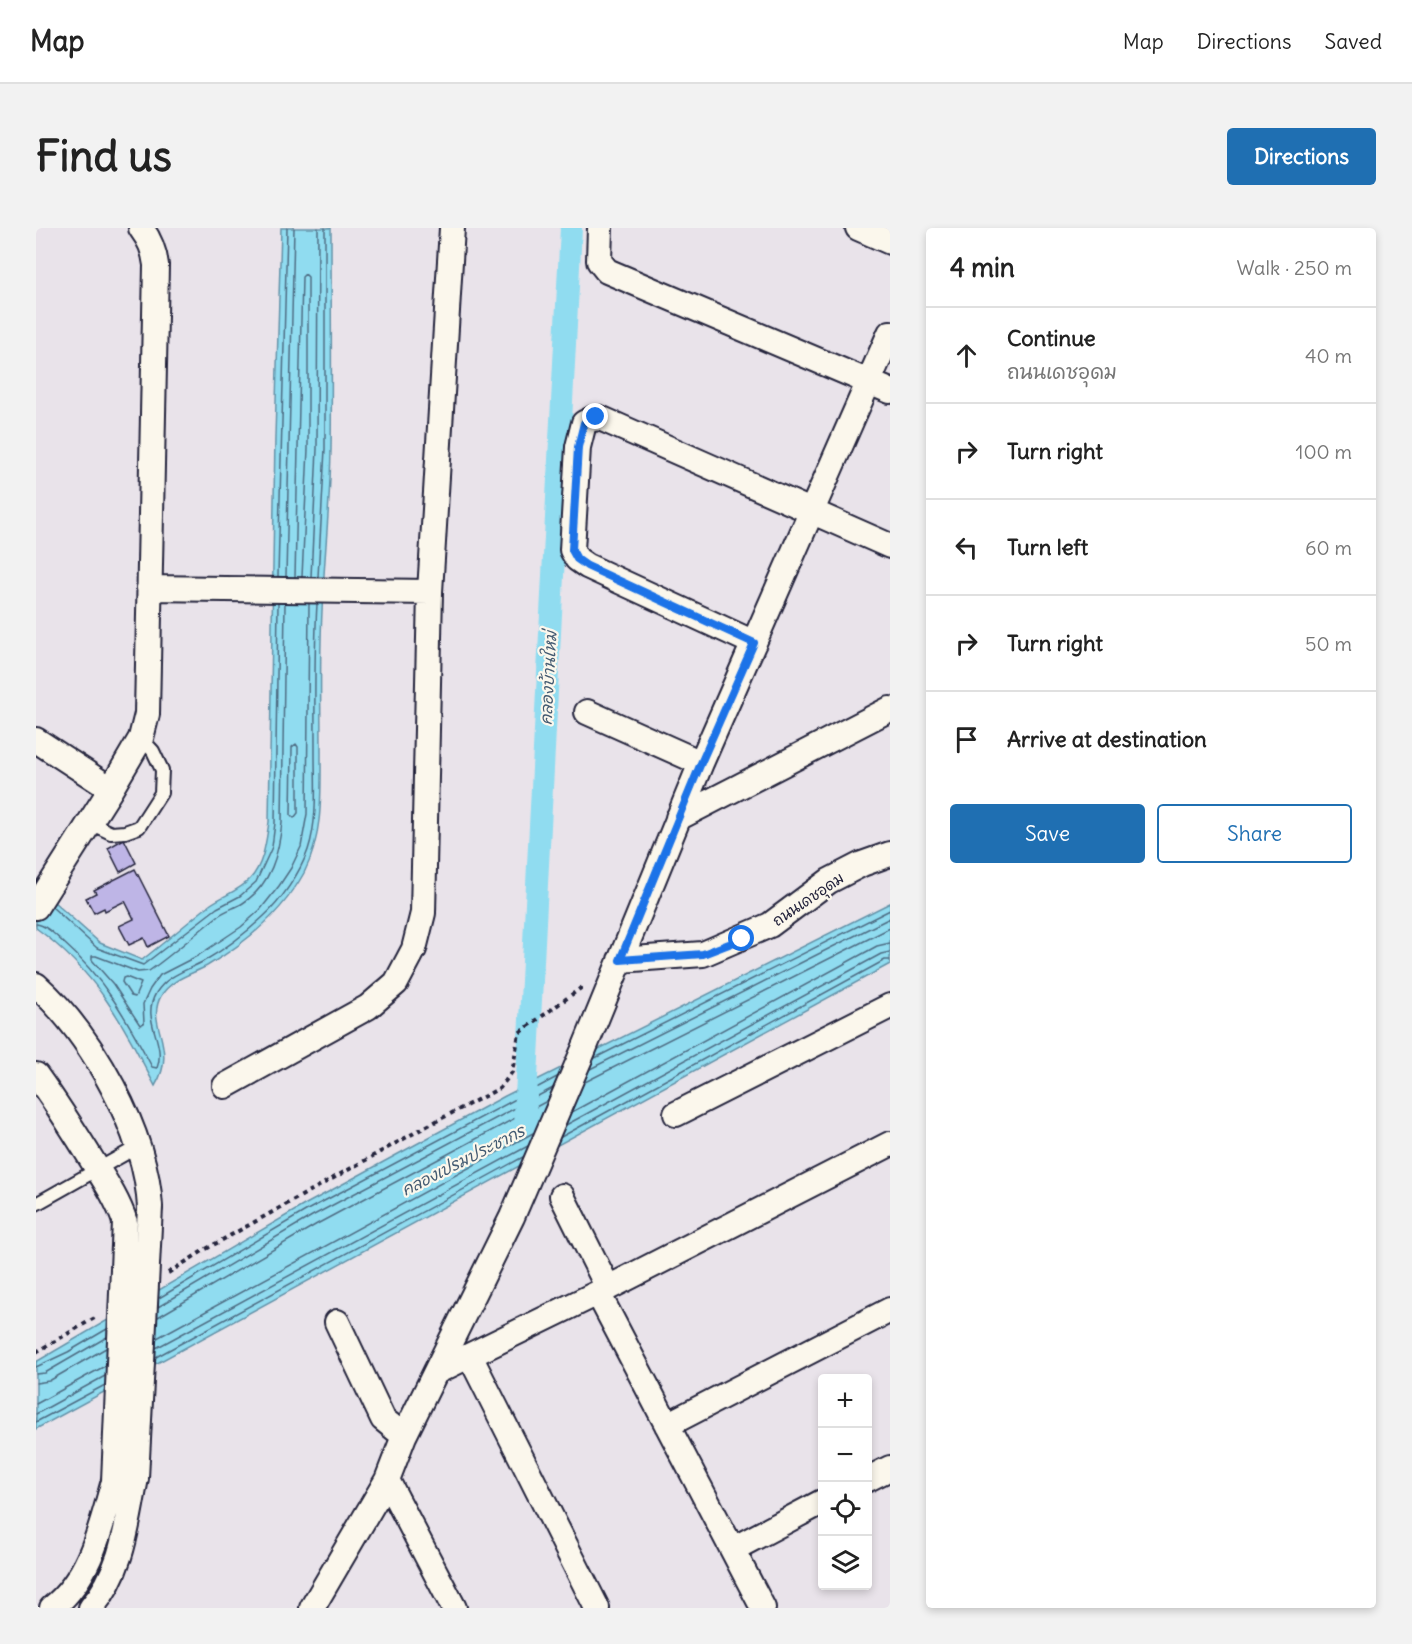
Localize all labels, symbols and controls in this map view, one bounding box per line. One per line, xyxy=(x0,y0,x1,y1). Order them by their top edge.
text: Map xyxy=(30,23,84,59)
text: Map xyxy=(1123,28,1164,55)
text: Directions xyxy=(1197,28,1291,55)
text: Saved xyxy=(1324,28,1382,55)
button: Directions xyxy=(1227,128,1376,185)
text: Find us xyxy=(36,130,172,182)
text: 4 min xyxy=(950,251,1015,284)
text: Walk · 250 m xyxy=(1237,255,1352,280)
text: Continue xyxy=(1007,324,1096,352)
icon: ahead xyxy=(950,339,983,372)
text: 40 m xyxy=(1305,343,1352,368)
text: ถนนเดชอุดม xyxy=(1007,359,1117,384)
route end xyxy=(582,403,608,429)
icon: right xyxy=(950,435,983,468)
text: Turn right xyxy=(1007,437,1103,465)
text: 100 m xyxy=(1295,439,1352,464)
icon: left xyxy=(950,531,983,564)
text: Turn left xyxy=(1007,533,1088,561)
text: 60 m xyxy=(1305,535,1352,560)
icon: right xyxy=(950,627,983,660)
water label: คลองบ้านใหม่ xyxy=(536,628,561,725)
text: Turn right xyxy=(1007,629,1103,657)
text: 50 m xyxy=(1305,631,1352,656)
icon: arrive xyxy=(950,723,983,756)
text: Arrive at destination xyxy=(1007,725,1207,753)
button: Save xyxy=(950,804,1145,863)
button: Share xyxy=(1157,804,1352,863)
street label: ถนนเดชอุดม xyxy=(768,868,849,932)
route start xyxy=(728,925,754,951)
water label: คลองเปรมประชากร xyxy=(398,1120,529,1200)
map controls xyxy=(818,1374,872,1590)
button: + xyxy=(818,1374,872,1428)
button: − xyxy=(818,1428,872,1482)
button: locate xyxy=(818,1482,872,1536)
button: layers xyxy=(818,1536,872,1590)

